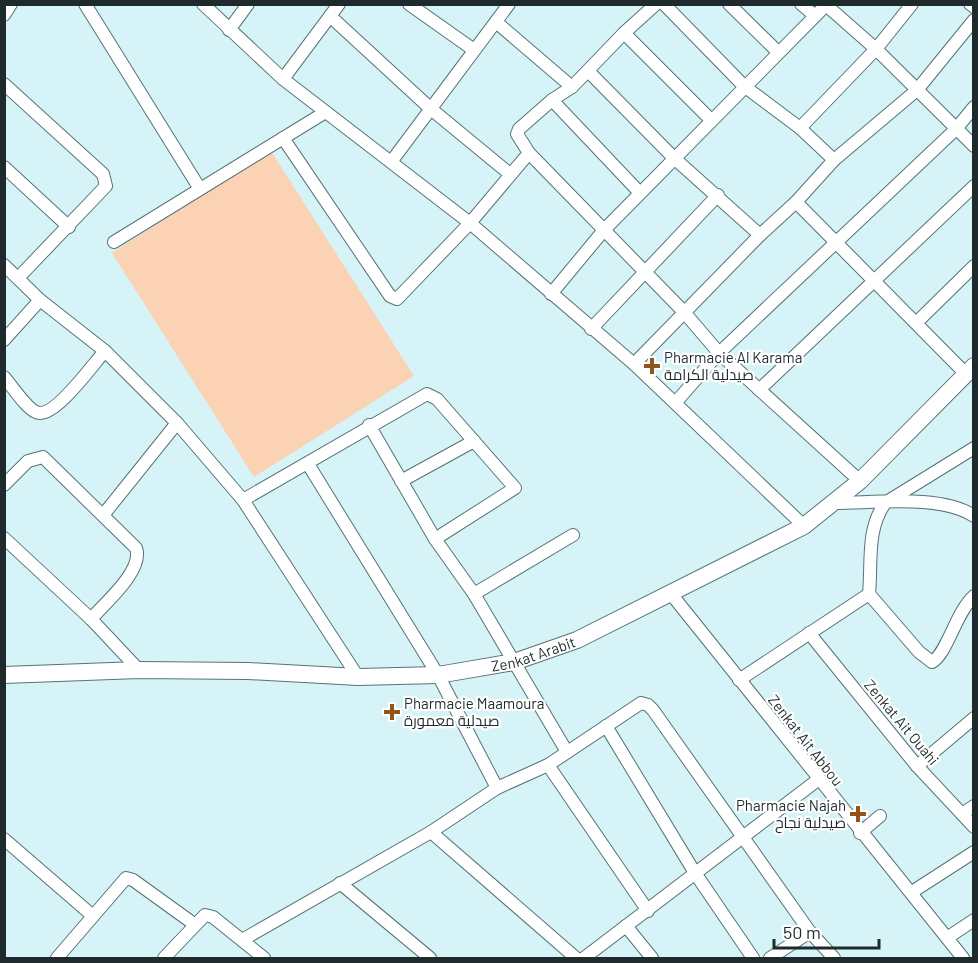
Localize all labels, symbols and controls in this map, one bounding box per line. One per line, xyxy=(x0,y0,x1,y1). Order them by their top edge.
place label: Pharmacie Al Karama صيدلية الكرامة xyxy=(664,348,802,384)
marker: Pharmacie Al Karama صيدلية الكرامة xyxy=(645,359,659,373)
street label: Zenkat Arabit xyxy=(490,632,578,675)
street label: Zenkat Ait Ouahi xyxy=(861,676,943,768)
street label: Zenkat Ait Abbou xyxy=(765,691,847,789)
place label: Pharmacie Maamoura صيدلية معمورة xyxy=(404,694,544,730)
marker: Pharmacie Maamoura صيدلية معمورة xyxy=(385,705,399,719)
place label: Pharmacie Najah صيدلية نجاح xyxy=(736,796,846,834)
marker: Pharmacie Najah صيدلية نجاح xyxy=(851,807,865,821)
scale bar xyxy=(774,912,879,950)
text: 50 m xyxy=(783,921,821,943)

